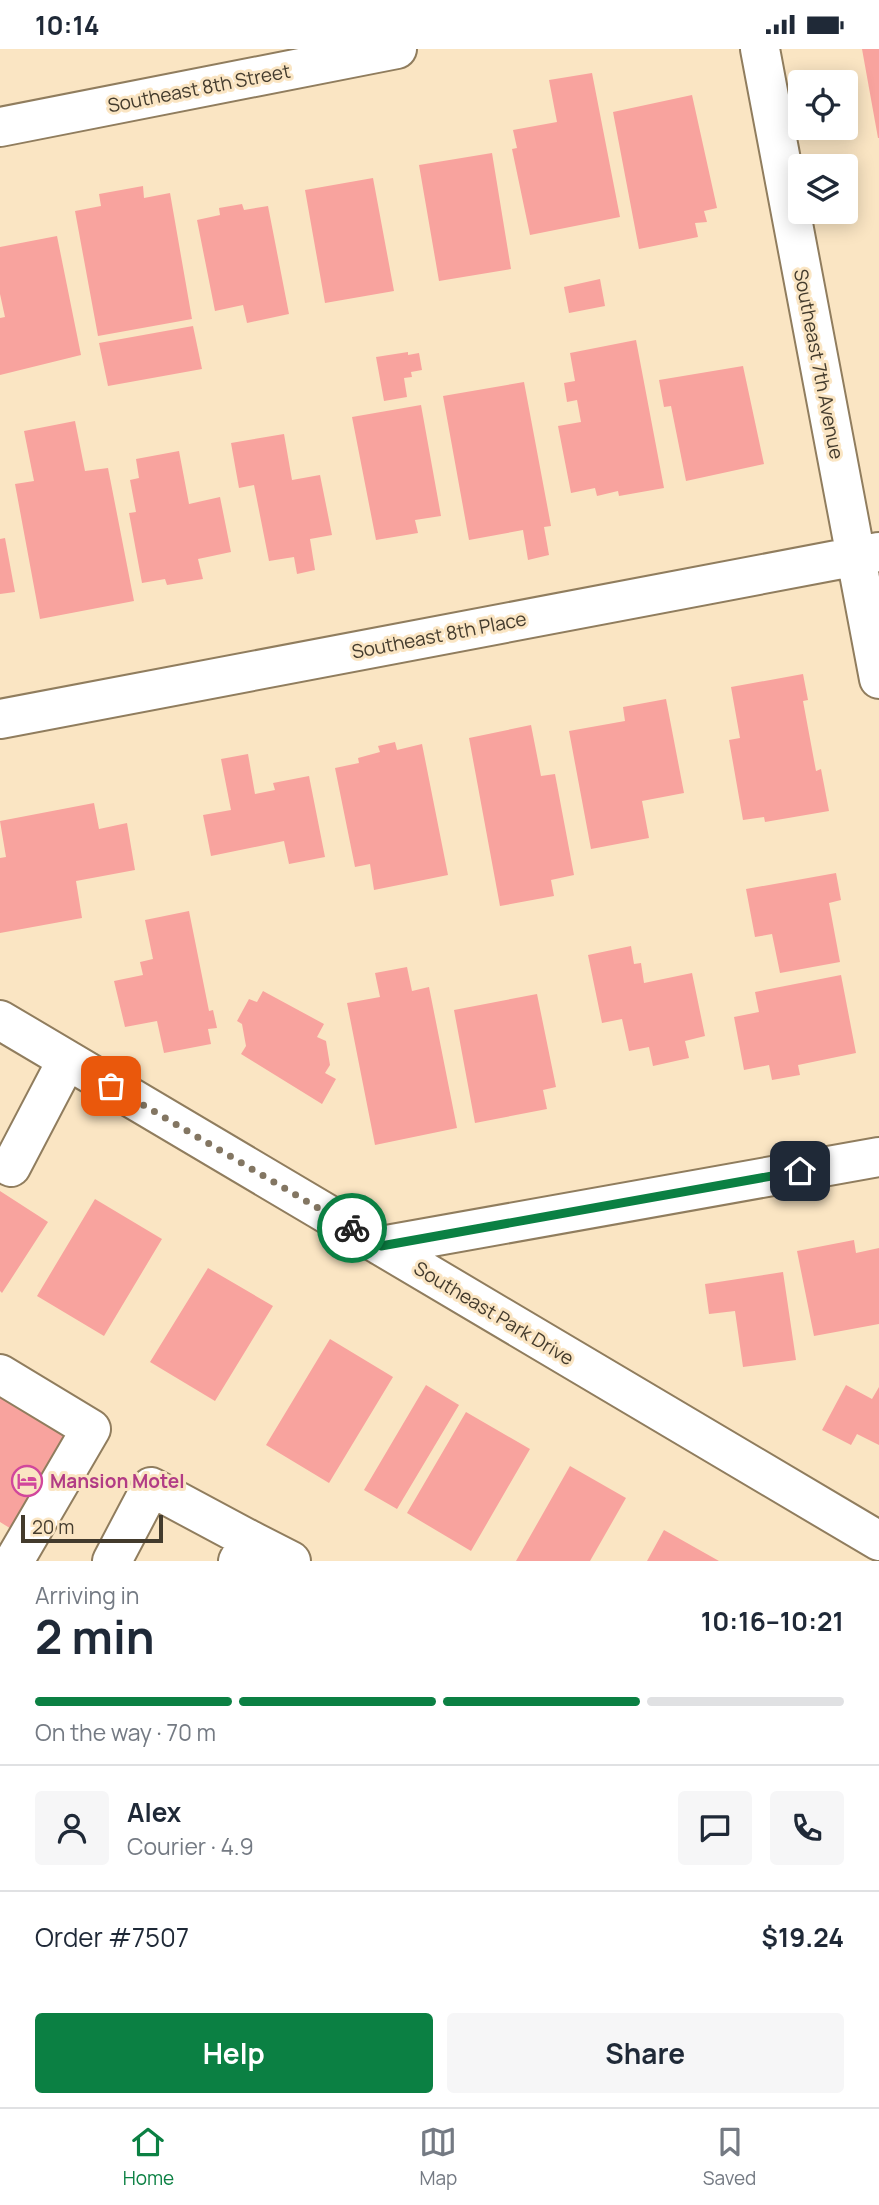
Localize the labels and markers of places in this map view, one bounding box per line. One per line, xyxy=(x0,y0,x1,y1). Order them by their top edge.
pin xyxy=(81,1056,141,1116)
pin xyxy=(770,1141,830,1201)
hotel icon: Mansion Motel xyxy=(10,1464,44,1498)
place label: Mansion Motel xyxy=(50,1468,185,1494)

